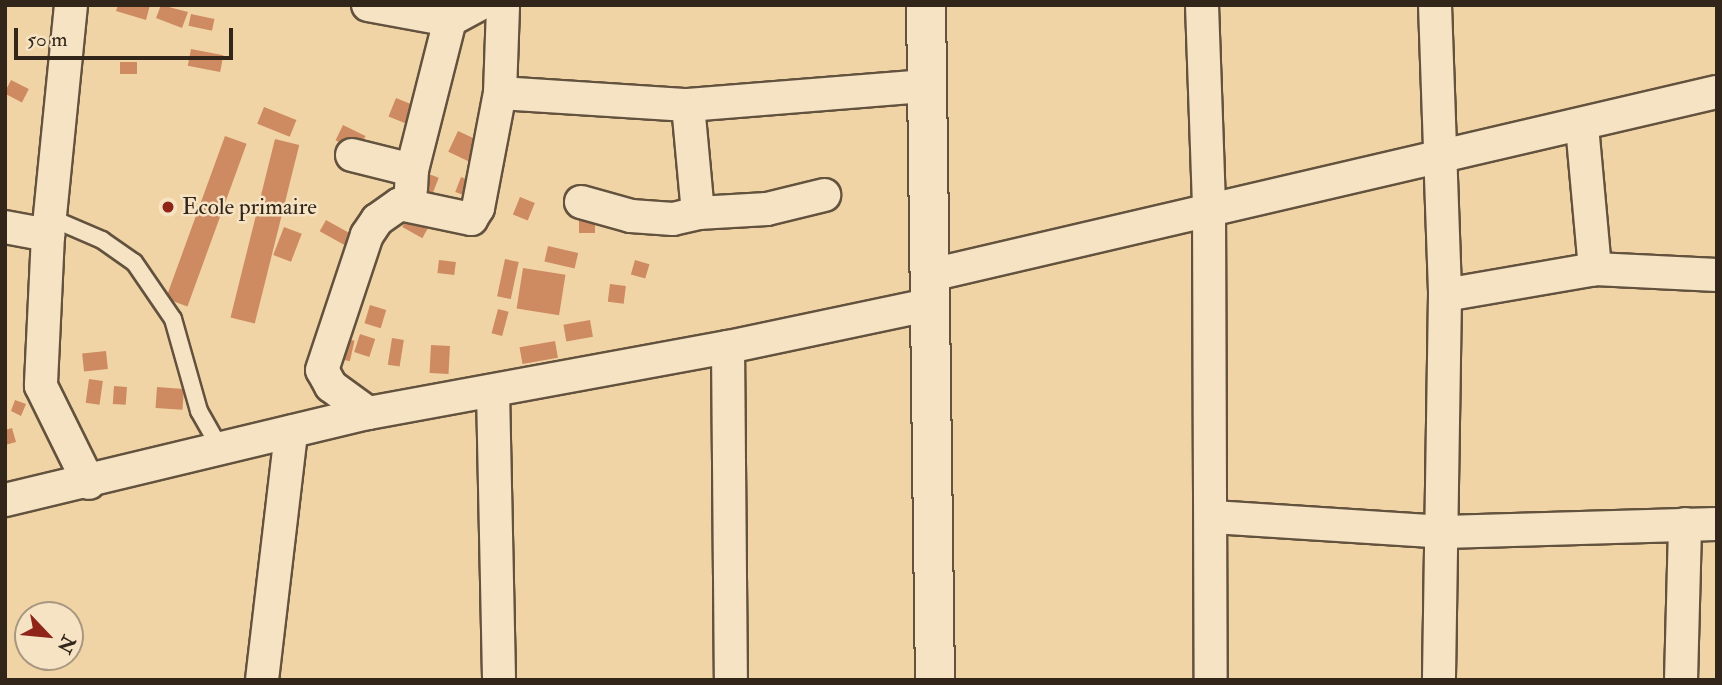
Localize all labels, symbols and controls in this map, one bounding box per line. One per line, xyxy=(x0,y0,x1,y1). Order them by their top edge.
scale bar xyxy=(18,14,236,58)
text: 50 m xyxy=(27,26,68,53)
place label: Ecole primaire xyxy=(182,193,317,221)
marker: Ecole primaire xyxy=(160,199,176,215)
north arrow xyxy=(14,601,84,671)
text: N xyxy=(52,631,81,657)

